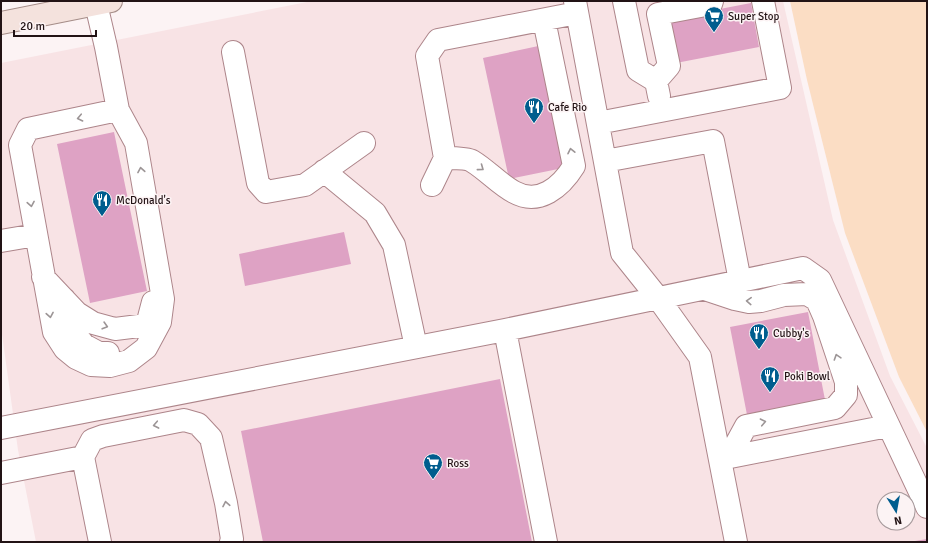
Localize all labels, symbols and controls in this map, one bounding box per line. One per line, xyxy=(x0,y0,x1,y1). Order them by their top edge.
supermarket icon: Super Stop xyxy=(703,5,725,33)
place label: Super Stop xyxy=(728,10,780,23)
scale bar xyxy=(14,12,96,38)
text: 20 m xyxy=(20,19,45,34)
restaurant icon: Cafe Rio xyxy=(523,96,545,124)
place label: Cafe Rio xyxy=(548,101,587,114)
one-way arrow xyxy=(76,114,83,122)
one-way arrow xyxy=(568,148,576,154)
one-way arrow xyxy=(477,163,484,170)
one-way arrow xyxy=(137,167,146,173)
restaurant icon: McDonald's xyxy=(91,189,113,217)
place label: McDonald's xyxy=(116,194,171,207)
one-way arrow xyxy=(26,201,34,207)
one-way arrow xyxy=(746,296,752,305)
one-way arrow xyxy=(46,312,54,318)
one-way arrow xyxy=(101,321,108,330)
restaurant icon: Cubby's xyxy=(748,322,770,350)
place label: Cubby's xyxy=(773,327,810,340)
one-way arrow xyxy=(834,353,842,360)
restaurant icon: Poki Bowl xyxy=(759,365,781,393)
place label: Poki Bowl xyxy=(784,370,830,383)
one-way arrow xyxy=(760,419,766,427)
one-way arrow xyxy=(152,421,159,429)
supermarket icon: Ross xyxy=(422,452,444,480)
place label: Ross xyxy=(447,457,469,470)
north arrow xyxy=(876,491,916,531)
one-way arrow xyxy=(222,500,231,507)
text: N xyxy=(893,513,903,527)

